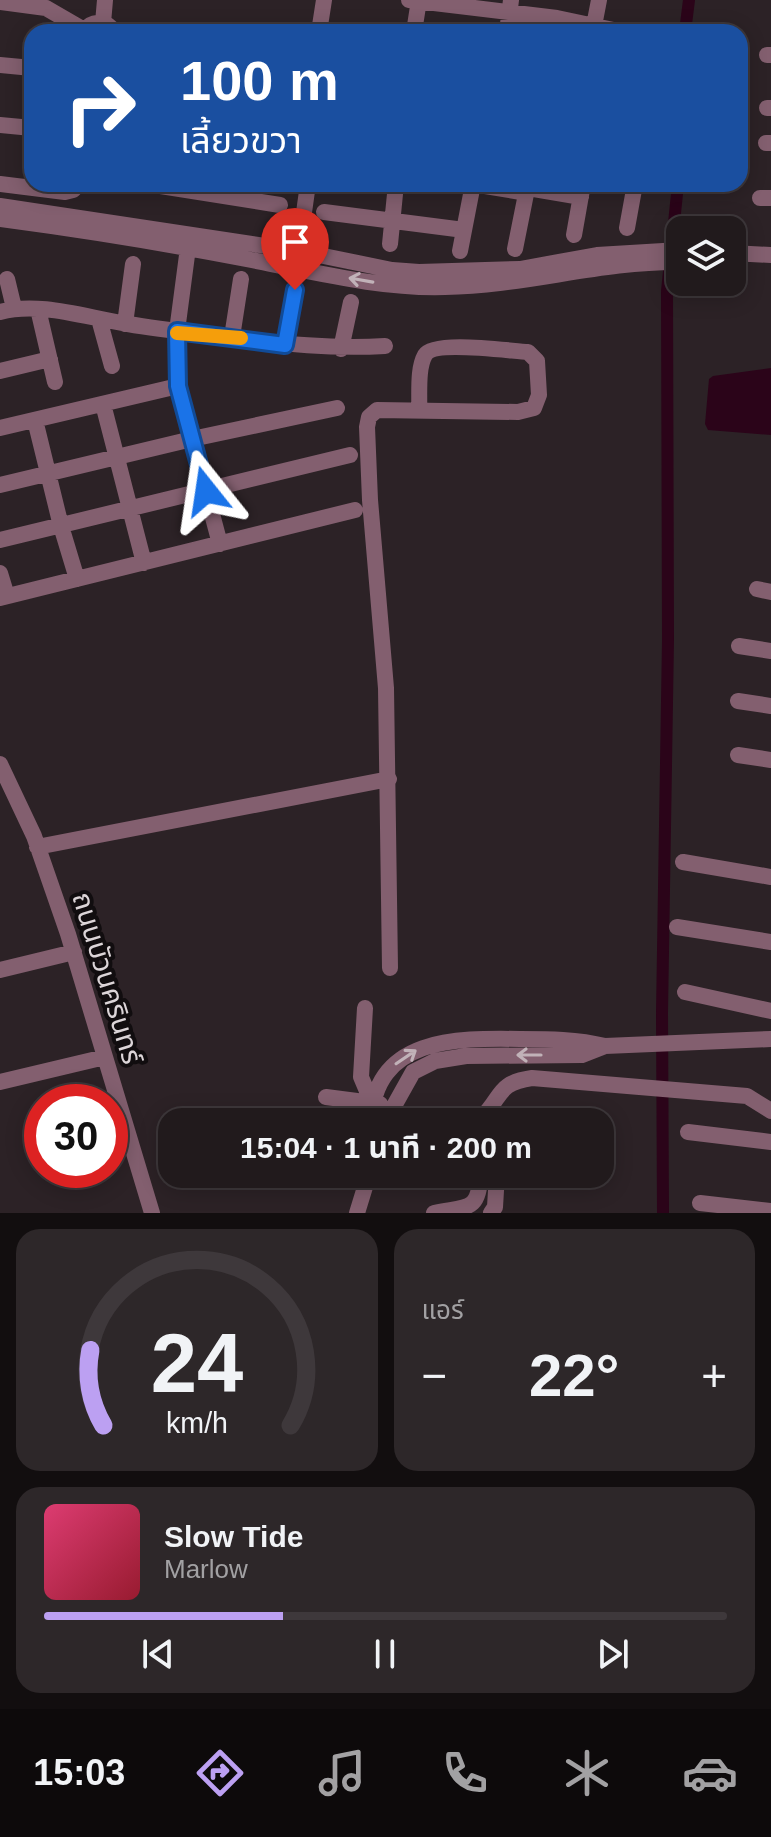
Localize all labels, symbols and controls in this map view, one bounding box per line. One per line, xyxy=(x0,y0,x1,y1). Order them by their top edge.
text: 100 m xyxy=(180,49,339,112)
icon: right xyxy=(48,56,152,160)
text: เลี้ยวขวา xyxy=(180,120,302,161)
pin xyxy=(261,208,329,290)
map controls xyxy=(666,216,746,296)
button: layers xyxy=(666,216,746,296)
icon: arrive xyxy=(273,220,317,264)
one-way arrow xyxy=(349,271,374,286)
position arrow xyxy=(164,449,248,533)
street label: ถนนบัวนครินทร์ xyxy=(66,888,148,1069)
one-way arrow xyxy=(516,1047,543,1063)
one-way arrow xyxy=(395,1049,417,1066)
speed limit sign: 30 xyxy=(24,1084,128,1188)
text: 15:04 · 1 นาที · 200 m xyxy=(240,1131,532,1164)
text: แอร์ xyxy=(422,1295,464,1325)
text: 24 xyxy=(150,1317,243,1410)
text: 22° xyxy=(529,1342,620,1409)
text: − xyxy=(422,1351,447,1400)
text: + xyxy=(701,1351,727,1400)
text: km/h xyxy=(166,1407,228,1439)
text: Slow Tide xyxy=(164,1520,303,1553)
text: Marlow xyxy=(164,1554,248,1584)
icon: previous xyxy=(136,1632,180,1676)
icon: pause xyxy=(363,1632,407,1676)
icon: next xyxy=(591,1632,635,1676)
icon: directions xyxy=(192,1745,248,1801)
icon: music xyxy=(314,1745,370,1801)
icon: phone xyxy=(437,1745,493,1801)
icon: climate xyxy=(559,1745,615,1801)
icon: car xyxy=(682,1745,738,1801)
text: 15:03 xyxy=(33,1752,125,1793)

